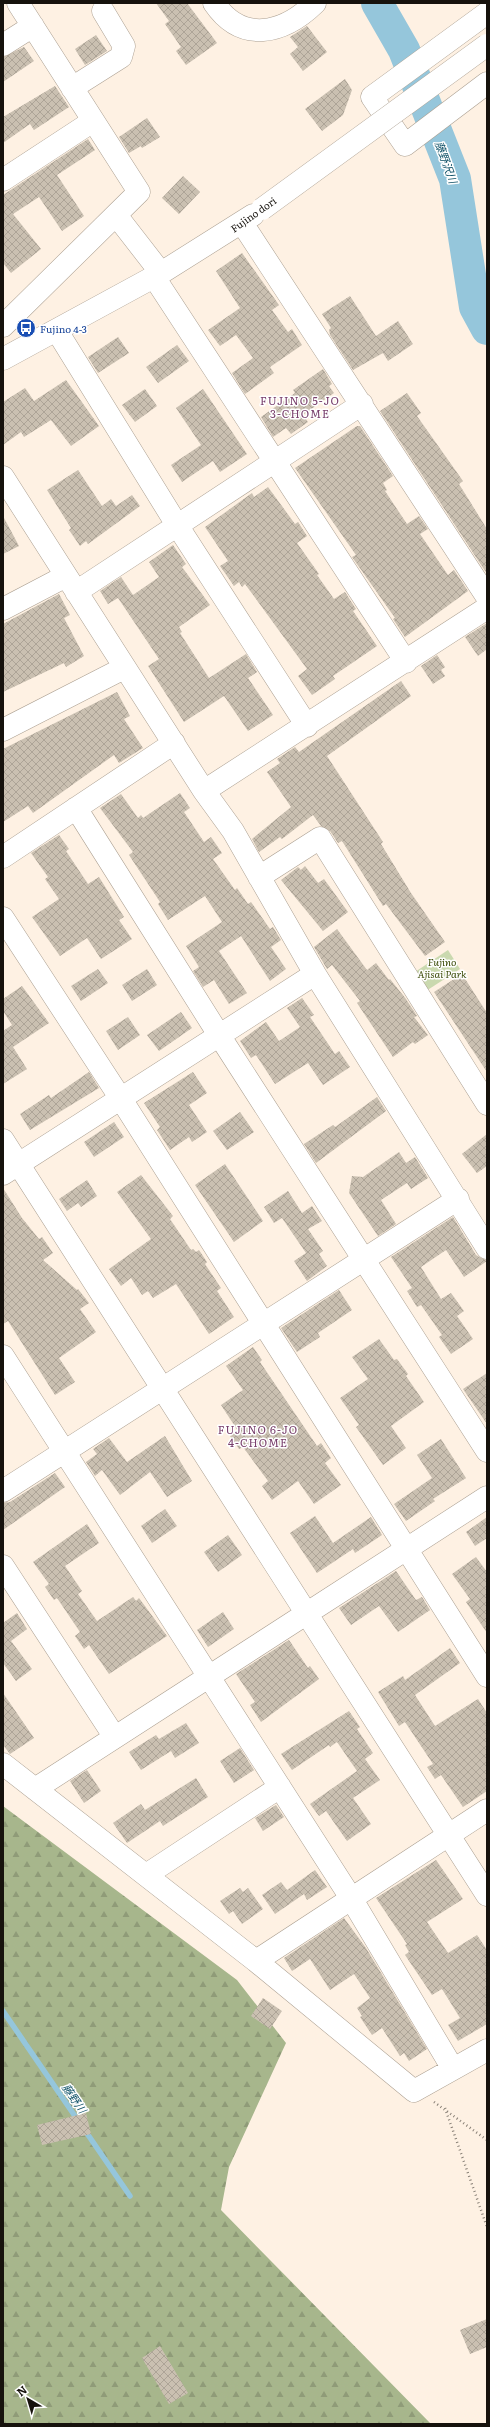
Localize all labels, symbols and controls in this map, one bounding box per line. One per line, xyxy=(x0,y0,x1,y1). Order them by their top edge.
water label: 藤野沢川 xyxy=(432,139,462,186)
street label: Fujino dori xyxy=(227,192,280,235)
bus stop icon: Fujino 4-3 xyxy=(15,317,37,339)
place label: Fujino 4-3 xyxy=(40,321,87,336)
district label: FUJINO 5-JO 3-CHOME xyxy=(260,392,340,421)
park label: Fujino Ajisai Park xyxy=(418,954,467,981)
district label: FUJINO 6-JO 4-CHOME xyxy=(218,1421,298,1450)
water label: 藤野川 xyxy=(59,2080,92,2117)
north arrow xyxy=(8,2379,48,2419)
text: N xyxy=(13,2381,30,2399)

